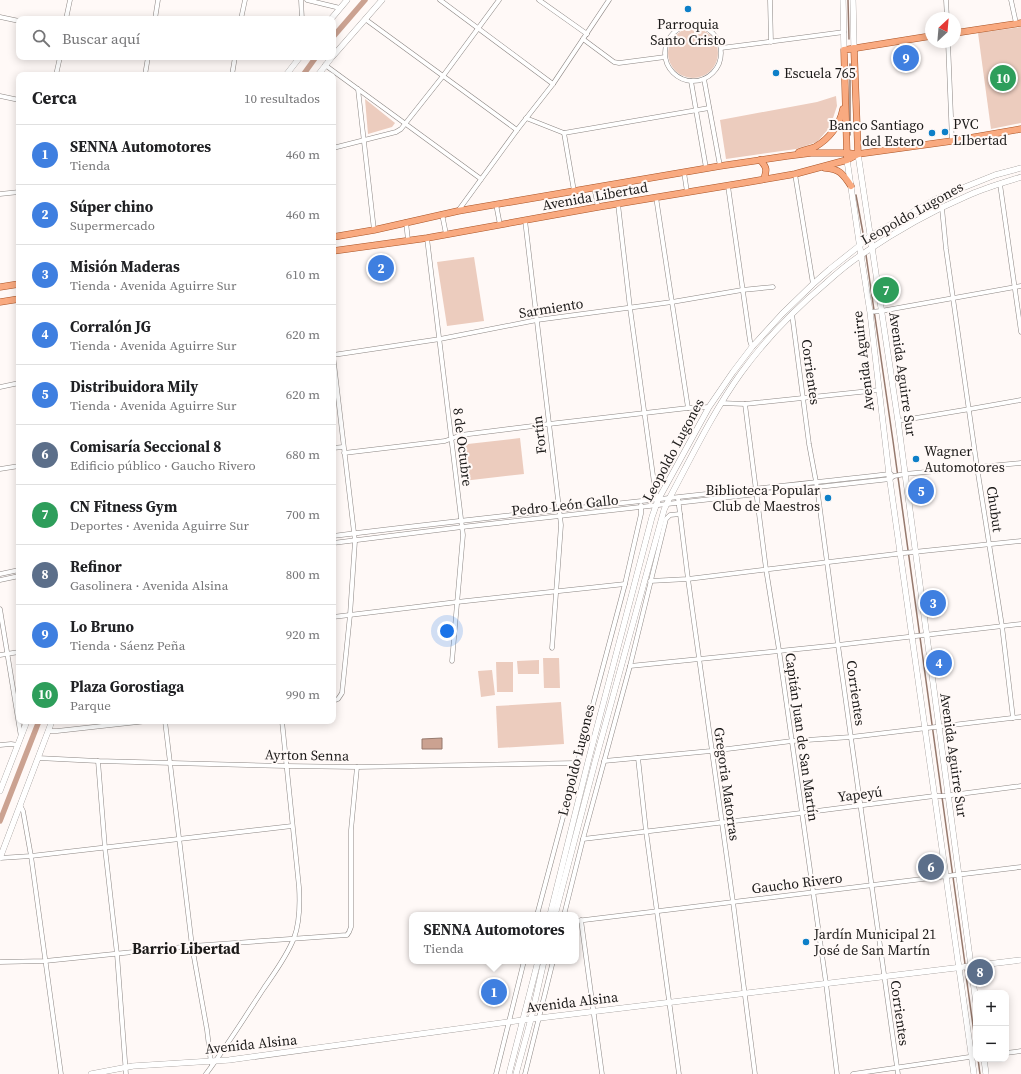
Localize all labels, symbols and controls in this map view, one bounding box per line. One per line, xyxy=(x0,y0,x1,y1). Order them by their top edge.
marker: Parroquia Santo Cristo xyxy=(683,4,693,14)
north arrow xyxy=(925,12,961,48)
place label: Parroquia Santo Cristo xyxy=(650,14,726,50)
search box xyxy=(16,16,336,60)
icon: search xyxy=(30,27,52,49)
text: Buscar aquí xyxy=(62,28,140,49)
pin: 9 xyxy=(893,43,919,73)
place label: Escuela 765 xyxy=(784,63,856,83)
pin: 10 xyxy=(990,63,1016,93)
marker: Escuela 765 xyxy=(771,68,781,78)
text: Cerca xyxy=(32,86,77,110)
text: 10 resultados xyxy=(244,90,320,107)
place label: PVC LIbertad xyxy=(953,114,1007,150)
place label: Banco Santiago del Estero xyxy=(829,115,924,151)
marker: PVC LIbertad xyxy=(940,127,950,137)
marker: Banco Santiago del Estero xyxy=(927,128,937,138)
text: SENNA Automotores xyxy=(70,136,211,157)
text: 1 xyxy=(41,146,49,163)
text: 460 m xyxy=(286,146,320,163)
text: Tienda xyxy=(70,157,110,174)
street label: Avenida Libertad xyxy=(541,177,649,215)
street label: Leopoldo Lugones xyxy=(857,177,967,249)
text: Súper chino xyxy=(70,196,153,217)
text: 2 xyxy=(41,206,49,223)
text: 460 m xyxy=(286,206,320,223)
text: Supermercado xyxy=(70,217,155,234)
pin: 2 xyxy=(368,253,394,283)
text: Misión Maderas xyxy=(70,256,180,277)
text: 3 xyxy=(41,266,49,283)
text: 610 m xyxy=(286,266,320,283)
pin: 7 xyxy=(873,275,899,305)
text: Tienda · Avenida Aguirre Sur xyxy=(70,277,236,294)
street label: Sarmiento xyxy=(517,293,585,323)
street label: Avenida Aguirre xyxy=(847,310,879,412)
street label: Avenida Aguirre Sur xyxy=(884,311,922,438)
text: Corralón JG xyxy=(70,316,151,337)
text: 4 xyxy=(41,326,49,343)
text: 620 m xyxy=(286,326,320,343)
text: Tienda · Avenida Aguirre Sur xyxy=(70,337,236,354)
street label: Corrientes xyxy=(797,338,825,406)
text: Distribuidora Mily xyxy=(70,376,198,397)
text: 5 xyxy=(41,386,49,403)
text: 620 m xyxy=(286,386,320,403)
street label: Leopoldo Lugones xyxy=(637,395,709,505)
text: Tienda · Avenida Aguirre Sur xyxy=(70,397,236,414)
street label: 8 de Octubre xyxy=(448,407,478,487)
street label: Fortín xyxy=(527,414,551,455)
text: Comisaría Seccional 8 xyxy=(70,436,221,457)
place label: Wagner Automotores xyxy=(924,441,1005,477)
text: 6 xyxy=(41,446,49,463)
text: 680 m xyxy=(286,446,320,463)
marker: Wagner Automotores xyxy=(911,454,921,464)
text: Edificio público · Gaucho Rivero xyxy=(70,457,256,474)
pin: 5 xyxy=(908,476,934,506)
place label: Biblioteca Popular Club de Maestros xyxy=(706,480,820,516)
street label: Chubut xyxy=(982,485,1008,534)
street label: Pedro León Gallo xyxy=(511,489,620,521)
marker: Biblioteca Popular Club de Maestros xyxy=(823,493,833,503)
text: CN Fitness Gym xyxy=(70,496,177,517)
text: 7 xyxy=(41,506,49,523)
text: 700 m xyxy=(286,506,320,523)
text: Deportes · Avenida Aguirre Sur xyxy=(70,517,249,534)
text: Refinor xyxy=(70,556,122,577)
text: 8 xyxy=(41,566,49,583)
text: 800 m xyxy=(286,566,320,583)
text: Gasolinera · Avenida Alsina xyxy=(70,577,228,594)
pin: 3 xyxy=(920,588,946,618)
text: Lo Bruno xyxy=(70,616,134,637)
your location xyxy=(437,621,457,641)
text: 9 xyxy=(41,626,49,643)
text: 920 m xyxy=(286,626,320,643)
text: Tienda · Sáenz Peña xyxy=(70,637,185,654)
pin: 4 xyxy=(926,648,952,678)
street label: Capitán Juan de San Martín xyxy=(780,651,824,823)
street label: Corrientes xyxy=(842,659,870,727)
text: Plaza Gorostiaga xyxy=(70,676,184,697)
text: 10 xyxy=(38,686,52,703)
text: 990 m xyxy=(286,686,320,703)
street label: Avenida Aguirre Sur xyxy=(935,692,973,819)
text: Parque xyxy=(70,697,111,714)
street label: Leopoldo Lugones xyxy=(552,702,600,818)
street label: Gregoria Matorras xyxy=(709,726,745,842)
street label: Ayrton Senna xyxy=(265,744,350,766)
street label: Yapeyú xyxy=(836,781,884,807)
pin: 6 xyxy=(918,852,944,882)
street label: Gaucho Rivero xyxy=(751,867,844,898)
popup xyxy=(409,912,579,964)
text: SENNA Automotores xyxy=(423,919,565,940)
place label: Jardín Municipal 21 José de San Martín xyxy=(813,924,936,960)
marker: Jardín Municipal 21 José de San Martín xyxy=(801,937,811,947)
district label: Barrio Libertad xyxy=(132,938,240,959)
text: Tienda xyxy=(423,940,464,957)
pin: 8 xyxy=(967,957,993,987)
pin: 1 xyxy=(481,977,507,1007)
street label: Corrientes xyxy=(886,979,914,1047)
street label: Avenida Alsina xyxy=(525,986,620,1018)
map controls xyxy=(973,990,1009,1062)
button: + xyxy=(973,990,1009,1026)
button: − xyxy=(973,1026,1009,1062)
street label: Avenida Alsina xyxy=(204,1029,299,1059)

